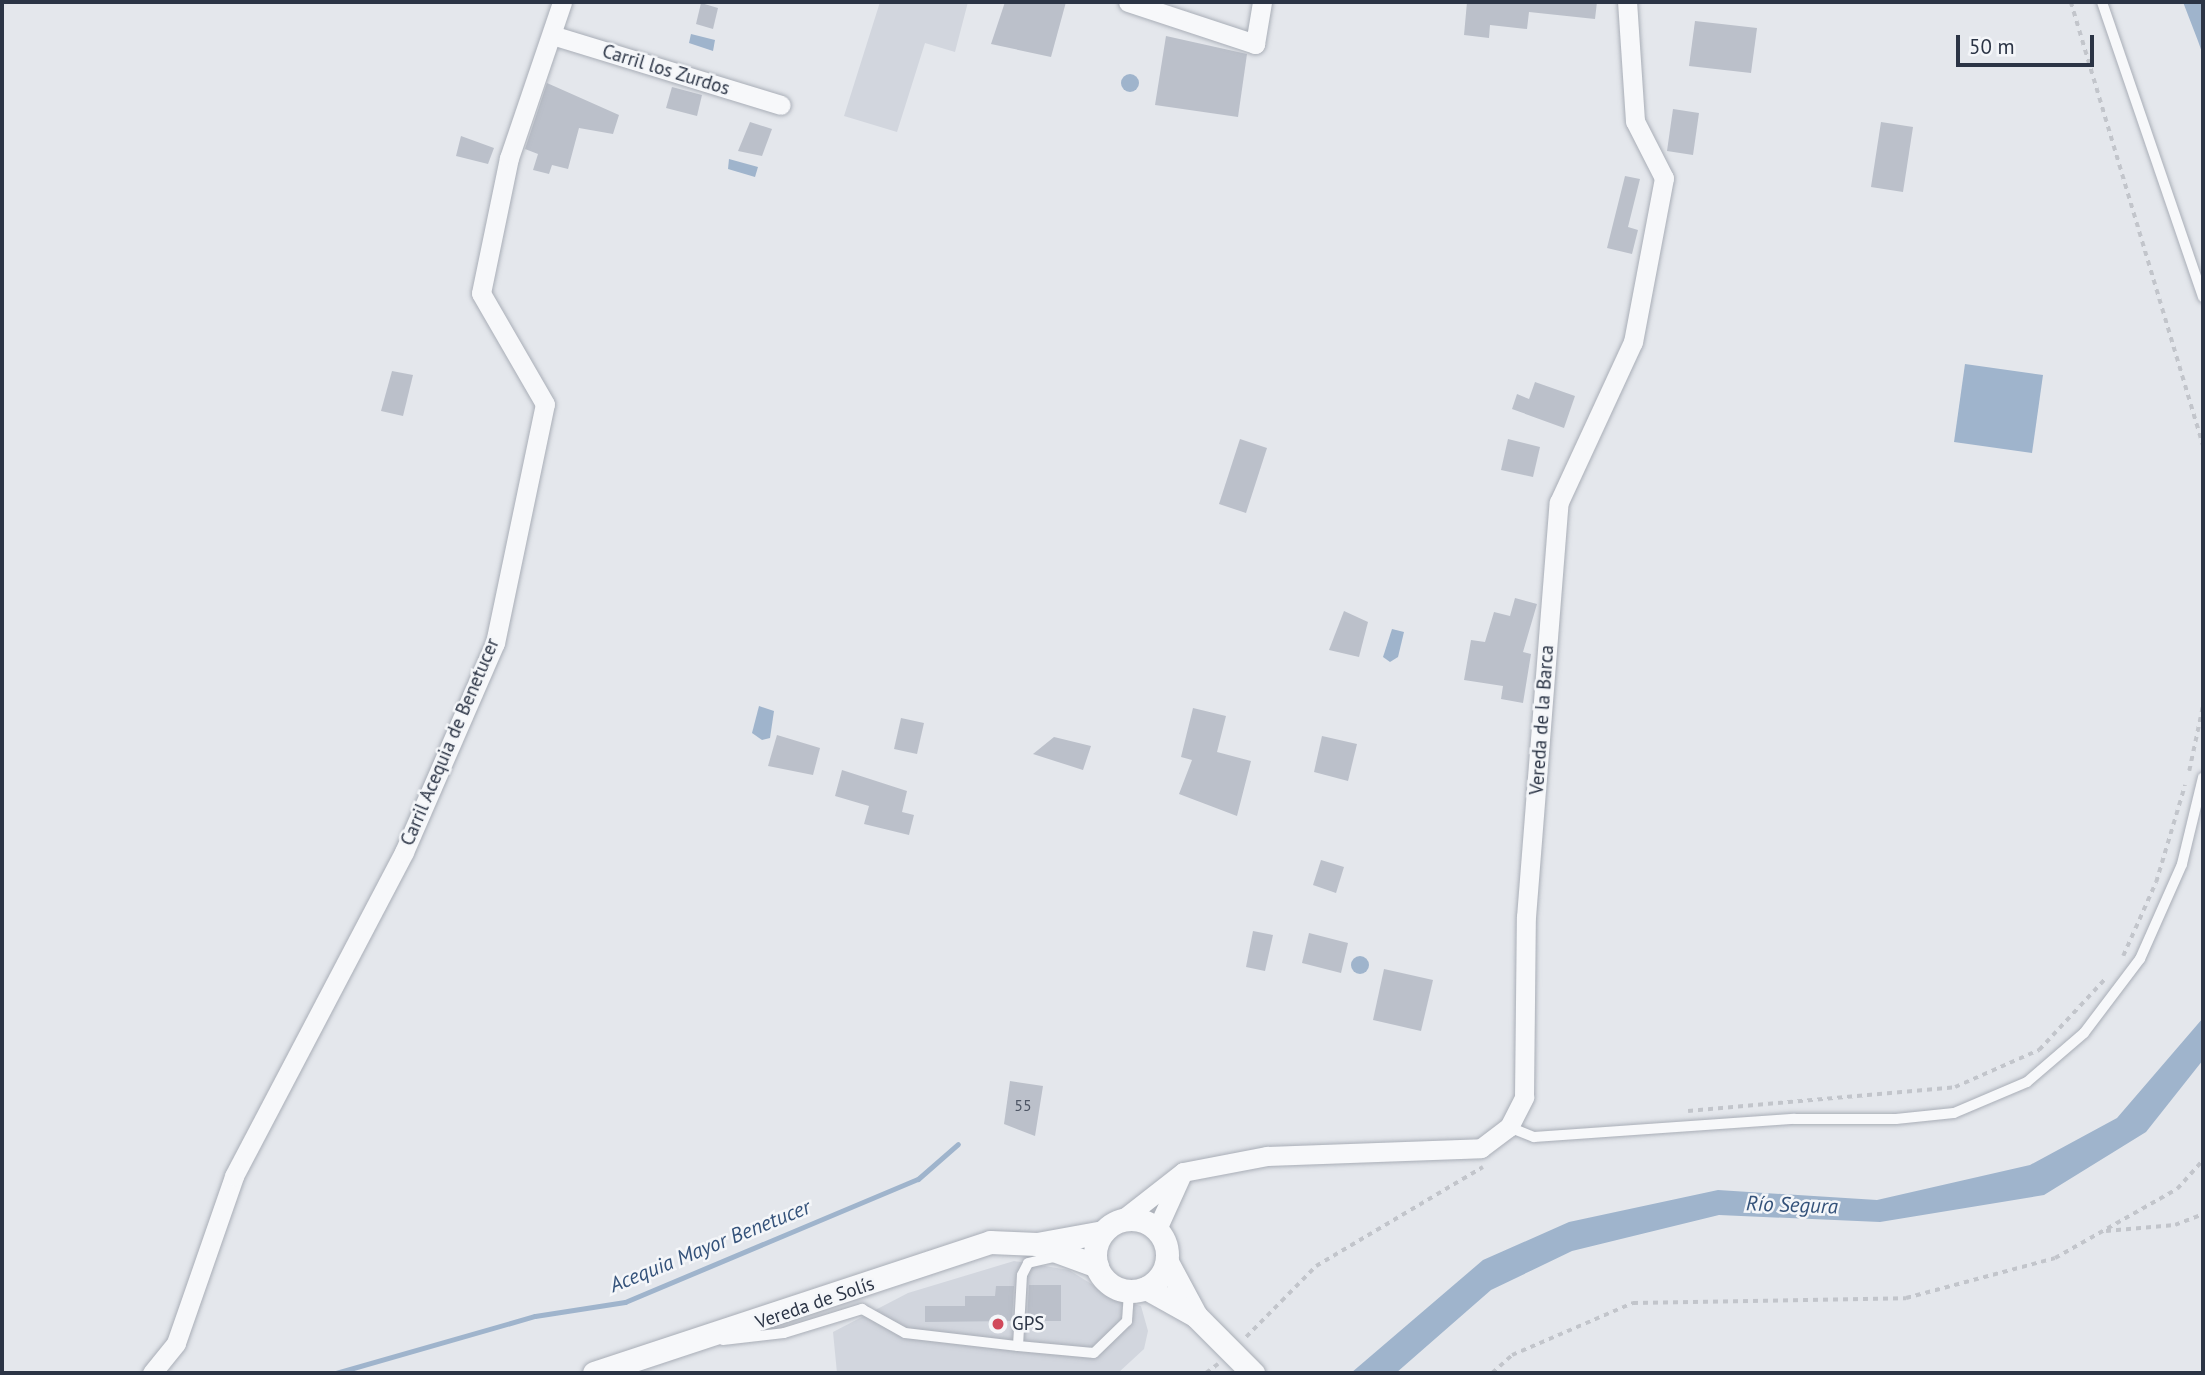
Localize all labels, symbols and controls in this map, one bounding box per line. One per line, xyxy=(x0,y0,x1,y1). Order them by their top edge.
scale bar xyxy=(1960,21,2098,65)
text: 50 m xyxy=(1969,33,2015,60)
street label: Carril los Zurdos xyxy=(599,40,733,100)
street label: Carril Acequia de Benetucer xyxy=(396,635,504,849)
street label: Vereda de la Barca xyxy=(1525,644,1559,796)
house number: 55 xyxy=(1014,1095,1032,1115)
water label: Río Segura xyxy=(1746,1191,1838,1219)
water label: Acequia Mayor Benetucer xyxy=(606,1194,814,1298)
street label: Vereda de Solís xyxy=(753,1272,877,1334)
place label: GPS xyxy=(1012,1313,1044,1335)
marker: GPS xyxy=(990,1316,1006,1332)

